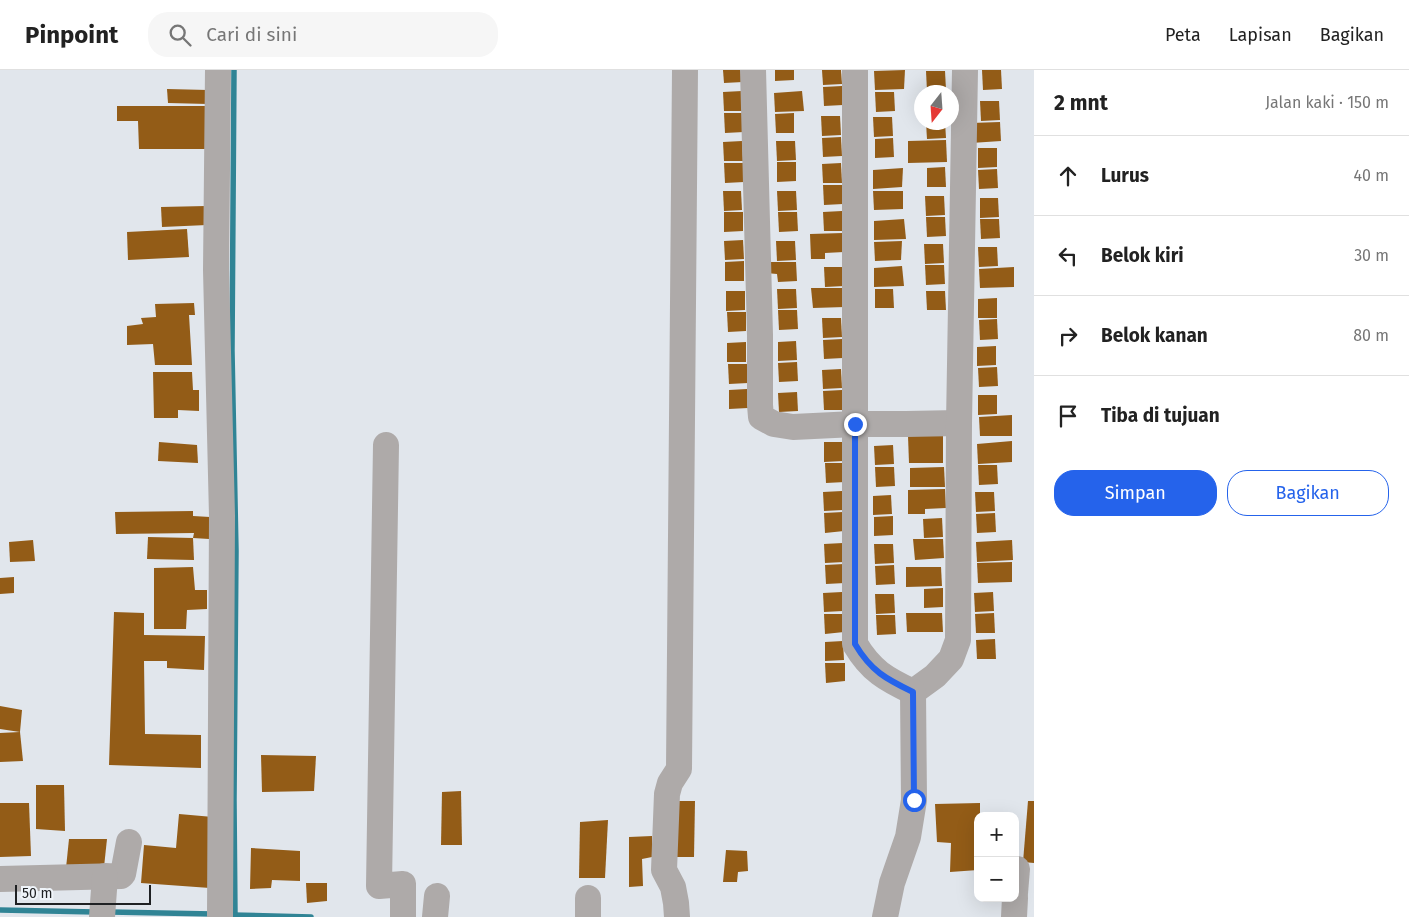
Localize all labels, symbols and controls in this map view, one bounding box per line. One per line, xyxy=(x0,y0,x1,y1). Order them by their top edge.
search box xyxy=(148,12,498,57)
text: Pinpoint xyxy=(25,21,118,49)
icon: search xyxy=(166,21,194,49)
text: Cari di sini xyxy=(206,23,297,46)
text: Peta xyxy=(1165,24,1201,46)
text: Lapisan xyxy=(1229,24,1292,46)
text: Bagikan xyxy=(1320,24,1384,46)
north arrow xyxy=(914,85,959,130)
text: 2 mnt xyxy=(1054,90,1108,116)
text: Jalan kaki · 150 m xyxy=(1265,93,1389,112)
icon: ahead xyxy=(1054,162,1082,190)
text: Lurus xyxy=(1101,164,1149,187)
text: 40 m xyxy=(1354,166,1389,185)
icon: left xyxy=(1054,242,1082,270)
text: Belok kiri xyxy=(1101,244,1184,267)
text: 30 m xyxy=(1354,246,1389,265)
icon: right xyxy=(1054,322,1082,350)
text: Belok kanan xyxy=(1101,324,1208,347)
text: 80 m xyxy=(1353,326,1389,345)
icon: arrive xyxy=(1054,402,1082,430)
text: Tiba di tujuan xyxy=(1101,404,1220,427)
route end xyxy=(844,413,867,436)
button: Simpan xyxy=(1054,470,1217,516)
button: Bagikan xyxy=(1227,470,1389,516)
route start xyxy=(903,789,926,812)
map controls xyxy=(974,812,1019,902)
button: + xyxy=(974,812,1019,857)
button: − xyxy=(974,857,1019,902)
scale bar xyxy=(15,882,151,905)
text: 50 m xyxy=(22,885,53,902)

